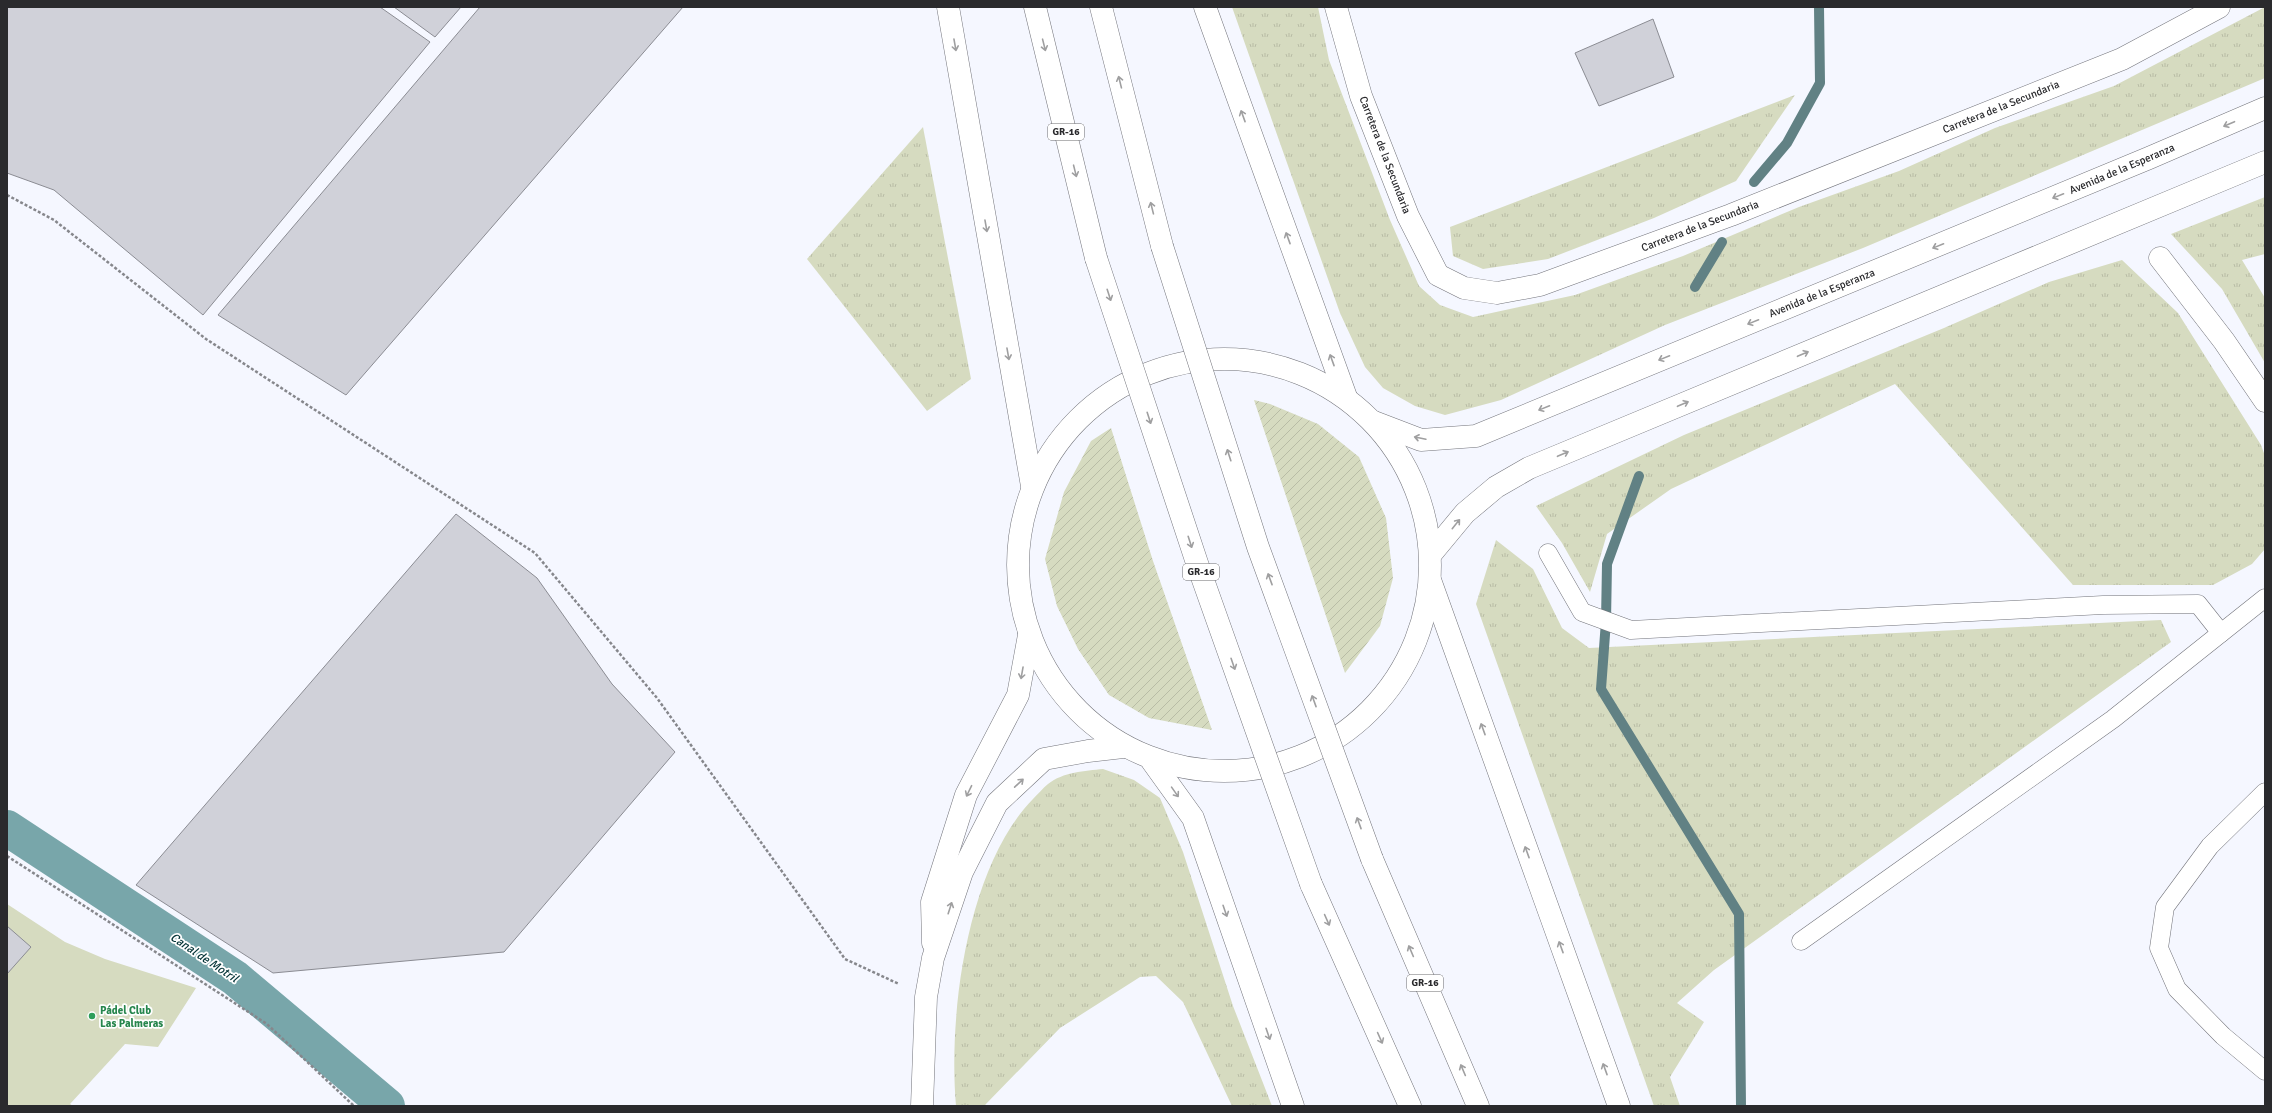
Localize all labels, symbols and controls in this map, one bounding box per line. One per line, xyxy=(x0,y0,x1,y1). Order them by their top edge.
one-way arrow xyxy=(1041,38,1049,51)
one-way arrow xyxy=(951,39,959,52)
one-way arrow xyxy=(1116,76,1123,89)
street label: Carretera de la Secundaria xyxy=(1941,77,2062,136)
street label: Carretera de la Secundaria xyxy=(1357,94,1414,216)
one-way arrow xyxy=(1239,110,1247,122)
one-way arrow xyxy=(2224,121,2236,128)
road number: GR-16 xyxy=(1048,124,1084,140)
street label: Avenida de la Esperanza xyxy=(2067,141,2177,197)
one-way arrow xyxy=(1072,164,1080,177)
one-way arrow xyxy=(2052,193,2064,200)
street label: Carretera de la Secundaria xyxy=(1639,197,1761,254)
one-way arrow xyxy=(1148,202,1155,215)
one-way arrow xyxy=(982,219,990,232)
one-way arrow xyxy=(1283,232,1291,244)
one-way arrow xyxy=(1932,242,1944,250)
street label: Avenida de la Esperanza xyxy=(1767,266,1877,320)
one-way arrow xyxy=(1105,288,1113,300)
one-way arrow xyxy=(1747,318,1759,326)
one-way arrow xyxy=(1005,347,1013,360)
one-way arrow xyxy=(1797,350,1809,358)
one-way arrow xyxy=(1328,354,1336,366)
one-way arrow xyxy=(1658,355,1670,363)
one-way arrow xyxy=(1677,400,1689,408)
one-way arrow xyxy=(1538,405,1550,412)
one-way arrow xyxy=(1146,412,1154,424)
one-way arrow xyxy=(1413,433,1426,441)
one-way arrow xyxy=(1224,450,1232,462)
one-way arrow xyxy=(1557,450,1569,457)
one-way arrow xyxy=(1451,519,1460,530)
one-way arrow xyxy=(1187,535,1194,548)
road number: GR-16 xyxy=(1183,564,1219,580)
one-way arrow xyxy=(1265,573,1273,585)
one-way arrow xyxy=(1230,658,1238,670)
one-way arrow xyxy=(1018,667,1026,680)
one-way arrow xyxy=(1310,694,1317,707)
one-way arrow xyxy=(1479,724,1487,736)
one-way arrow xyxy=(1013,779,1024,788)
one-way arrow xyxy=(964,785,972,797)
one-way arrow xyxy=(1171,787,1179,798)
one-way arrow xyxy=(1354,817,1362,829)
one-way arrow xyxy=(1523,846,1531,858)
one-way arrow xyxy=(947,901,954,914)
one-way arrow xyxy=(1222,905,1230,917)
one-way arrow xyxy=(1324,913,1331,925)
water label: Canal de Motril xyxy=(167,930,242,987)
one-way arrow xyxy=(1557,941,1565,953)
one-way arrow xyxy=(1407,945,1415,957)
road number: GR-16 xyxy=(1407,975,1443,991)
place label: Pádel Club Las Palmeras xyxy=(100,1004,163,1030)
marker: Pádel Club Las Palmeras xyxy=(87,1011,97,1021)
one-way arrow xyxy=(1264,1028,1272,1040)
one-way arrow xyxy=(1377,1032,1384,1044)
one-way arrow xyxy=(1601,1064,1609,1076)
one-way arrow xyxy=(1459,1065,1466,1077)

